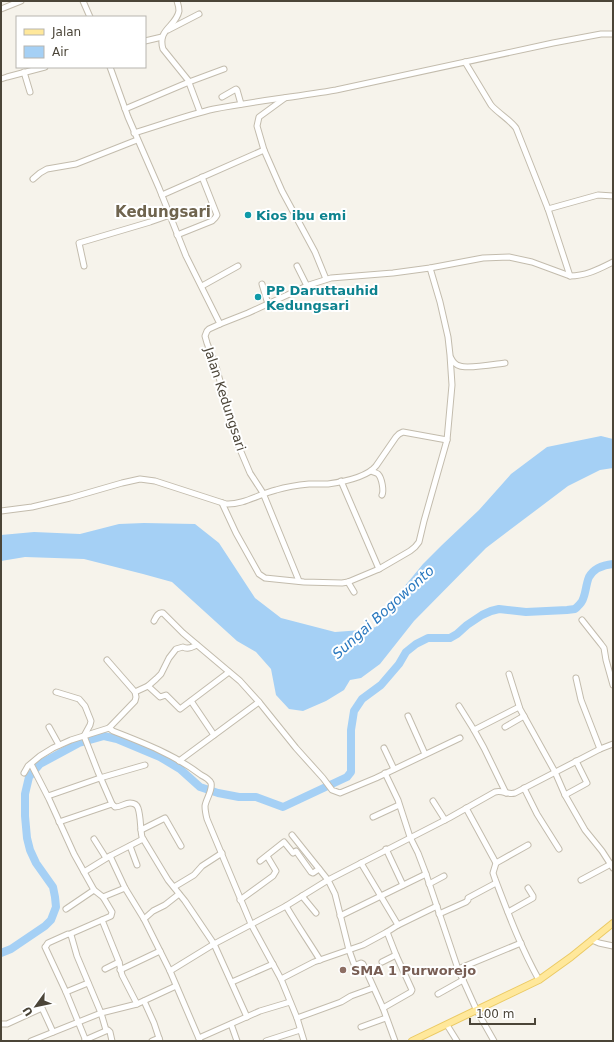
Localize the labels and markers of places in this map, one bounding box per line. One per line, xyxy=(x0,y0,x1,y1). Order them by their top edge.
place label: Kios ibu emi xyxy=(256,208,346,223)
marker: Kios ibu emi xyxy=(243,210,253,220)
place label: PP Daruttauhid Kedungsari xyxy=(266,283,378,313)
marker: PP Daruttauhid Kedungsari xyxy=(253,292,263,302)
place label: SMA 1 Purworejo xyxy=(351,963,476,978)
marker: SMA 1 Purworejo xyxy=(338,965,348,975)

